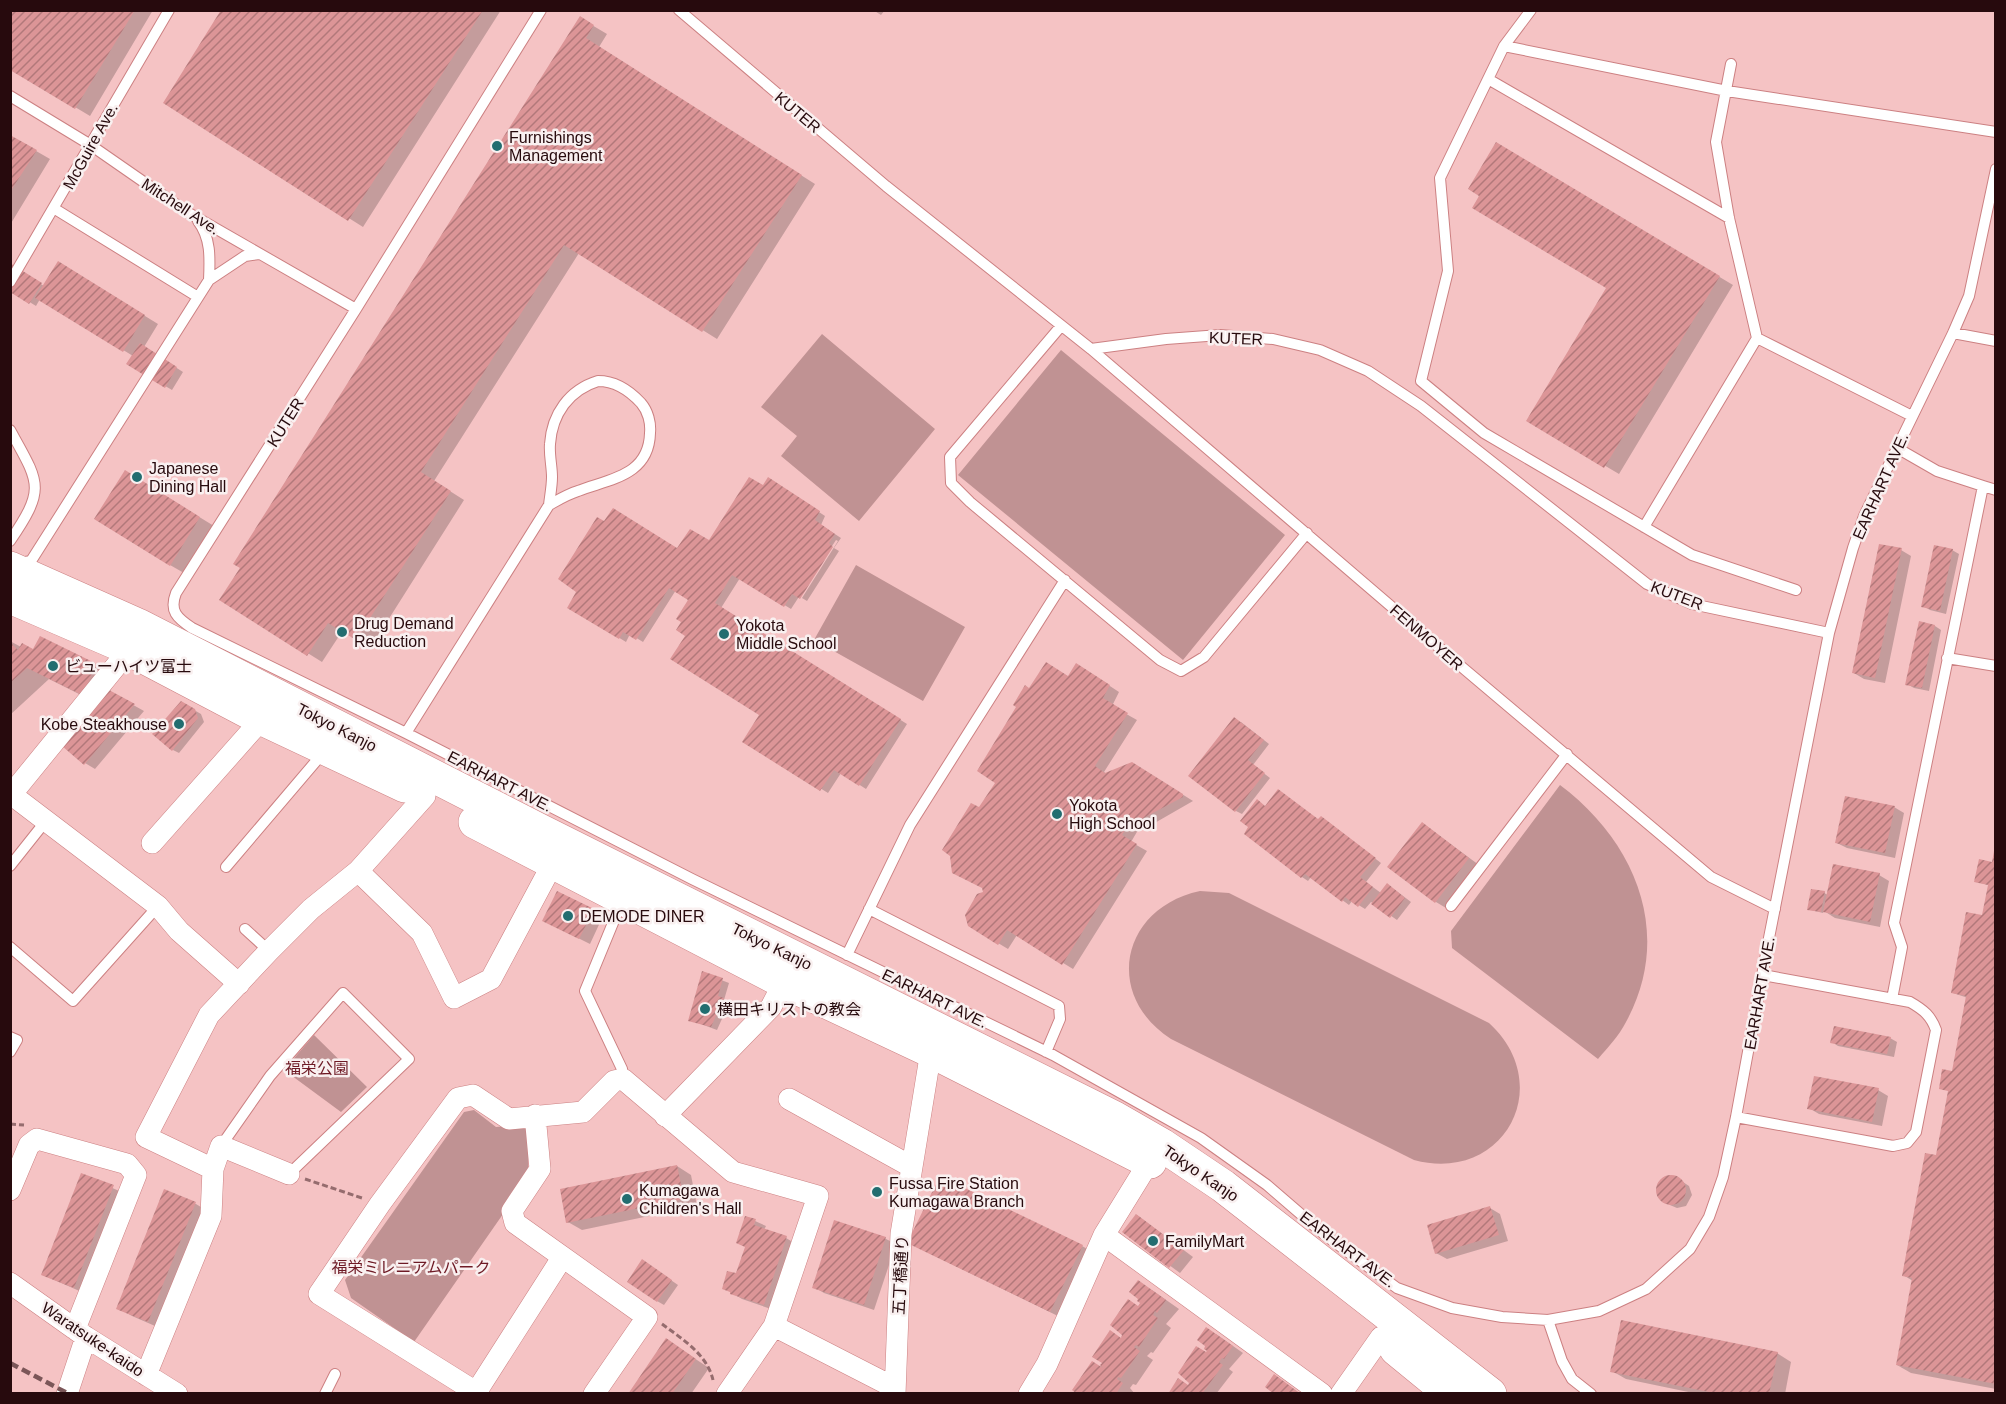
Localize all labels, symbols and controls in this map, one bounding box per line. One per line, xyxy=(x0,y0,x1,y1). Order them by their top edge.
street label: KUTER xyxy=(771,88,824,136)
street label: McGuire Ave. xyxy=(60,100,121,192)
place label: Furnishings Management xyxy=(509,129,603,164)
marker: Furnishings Management xyxy=(490,139,504,153)
street label: Mitchell Ave. xyxy=(139,175,223,238)
street label: KUTER xyxy=(1209,329,1263,348)
street label: KUTER xyxy=(264,395,307,450)
street label: EARHART AVE. xyxy=(1849,430,1912,542)
place label: Japanese Dining Hall xyxy=(149,460,226,495)
marker: Japanese Dining Hall xyxy=(130,470,144,484)
street label: KUTER xyxy=(1648,578,1705,613)
street label: FENMOYER xyxy=(1387,601,1466,674)
place label: Drug Demand Reduction xyxy=(354,615,454,650)
place label: Yokota Middle School xyxy=(736,617,837,652)
marker: Drug Demand Reduction xyxy=(335,625,349,639)
marker: Yokota Middle School xyxy=(717,627,731,641)
place label: ビューハイツ富士 xyxy=(65,658,192,675)
marker: ビューハイツ富士 xyxy=(46,659,60,673)
street label: Tokyo Kanjo xyxy=(294,700,380,755)
place label: Kobe Steakhouse xyxy=(41,716,167,733)
marker: Kobe Steakhouse xyxy=(172,717,186,731)
street label: EARHART AVE. xyxy=(445,748,555,815)
place label: Yokota High School xyxy=(1069,797,1155,832)
marker: Yokota High School xyxy=(1050,807,1064,821)
place label: DEMODE DINER xyxy=(580,908,704,925)
marker: DEMODE DINER xyxy=(561,909,575,923)
street label: Tokyo Kanjo xyxy=(729,920,815,973)
street label: EARHART AVE. xyxy=(1741,935,1778,1051)
street label: EARHART AVE. xyxy=(880,966,990,1031)
place label: 横田キリストの教会 xyxy=(717,1001,861,1018)
marker: 横田キリストの教会 xyxy=(698,1002,712,1016)
park label: 福栄公園 xyxy=(285,1060,349,1077)
street label: Tokyo Kanjo xyxy=(1160,1142,1242,1205)
place label: Fussa Fire Station Kumagawa Branch xyxy=(889,1175,1024,1210)
place label: Kumagawa Children's Hall xyxy=(639,1182,742,1217)
marker: Fussa Fire Station Kumagawa Branch xyxy=(870,1185,884,1199)
marker: Kumagawa Children's Hall xyxy=(620,1192,634,1206)
street label: EARHART AVE. xyxy=(1297,1208,1399,1291)
place label: FamilyMart xyxy=(1165,1233,1245,1250)
marker: FamilyMart xyxy=(1146,1234,1160,1248)
street label: 五丁橋通り xyxy=(890,1235,911,1315)
park label: 福栄ミレニアムパーク xyxy=(332,1259,490,1276)
street label: Waratsuke-kaido xyxy=(38,1299,147,1380)

